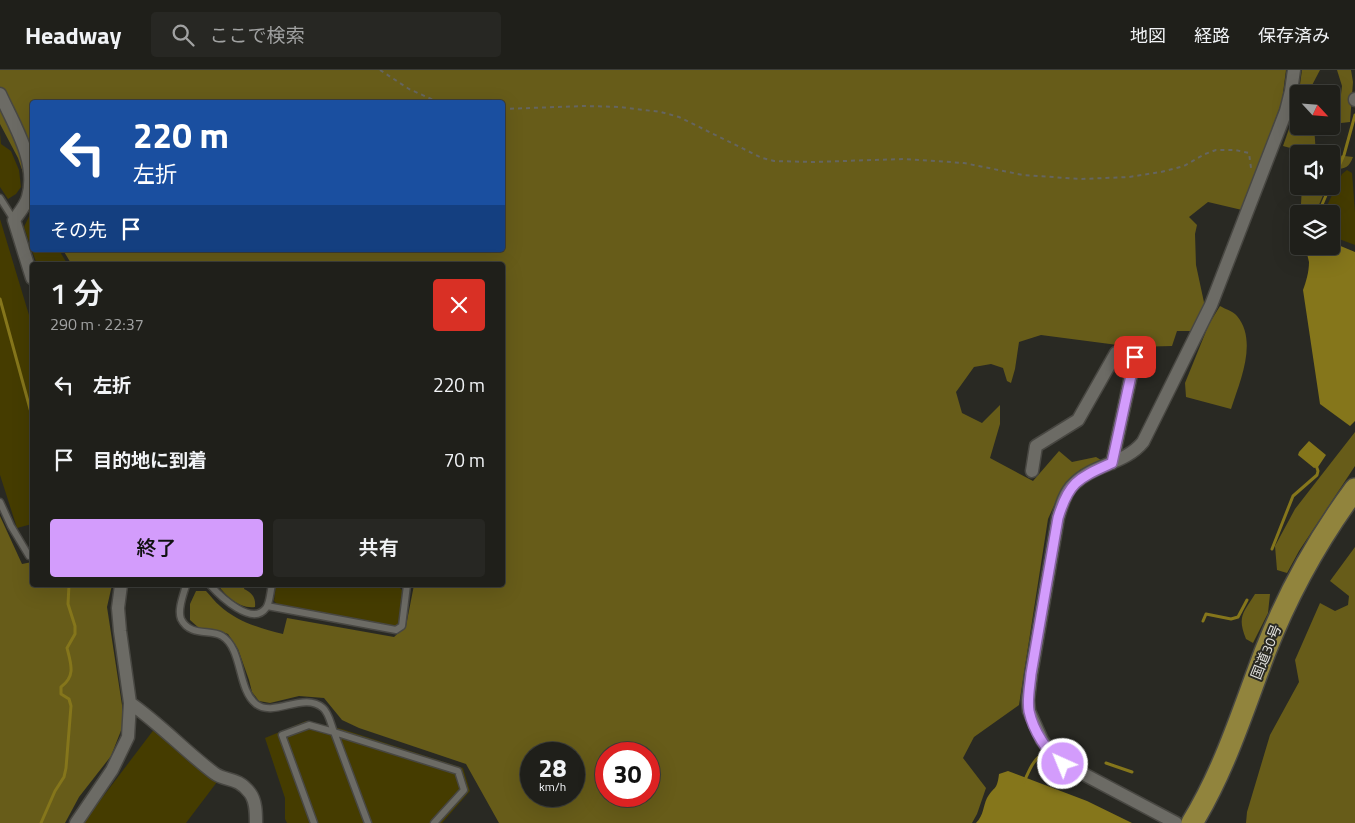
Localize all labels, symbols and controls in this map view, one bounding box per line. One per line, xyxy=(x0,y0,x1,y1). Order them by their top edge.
search box xyxy=(151,12,501,57)
text: Headway xyxy=(25,17,121,53)
text: ここで検索 xyxy=(209,20,304,49)
icon: search xyxy=(169,21,197,49)
text: 地図 xyxy=(1130,22,1166,49)
text: 経路 xyxy=(1194,22,1230,49)
text: 保存済み xyxy=(1258,22,1330,49)
north arrow xyxy=(1290,85,1340,135)
map controls xyxy=(1290,85,1340,255)
text: 220 m xyxy=(133,108,229,162)
icon: left xyxy=(50,120,115,185)
button: sound xyxy=(1290,145,1340,195)
text: 左折 xyxy=(133,157,177,191)
button: layers xyxy=(1290,205,1340,255)
text: その先 xyxy=(50,215,107,244)
icon: arrive xyxy=(117,215,145,243)
text: 1 分 xyxy=(50,270,103,316)
button: close xyxy=(433,279,485,331)
text: 290 m · 22:37 xyxy=(50,312,144,336)
pin xyxy=(1114,336,1156,378)
icon: arrive xyxy=(1121,343,1149,371)
text: 左折 xyxy=(93,370,131,399)
text: 220 m xyxy=(433,370,485,399)
icon: left xyxy=(50,371,78,399)
text: 目的地に到着 xyxy=(93,445,207,474)
text: 70 m xyxy=(444,445,485,474)
icon: arrive xyxy=(50,446,78,474)
button: 終了 xyxy=(50,519,263,577)
button: 共有 xyxy=(273,519,485,577)
street label: 国道30号 xyxy=(1245,621,1286,682)
position arrow xyxy=(1036,737,1088,789)
speed limit sign: 30 xyxy=(595,742,660,807)
text: 28 xyxy=(538,749,567,787)
text: km/h xyxy=(539,777,566,796)

